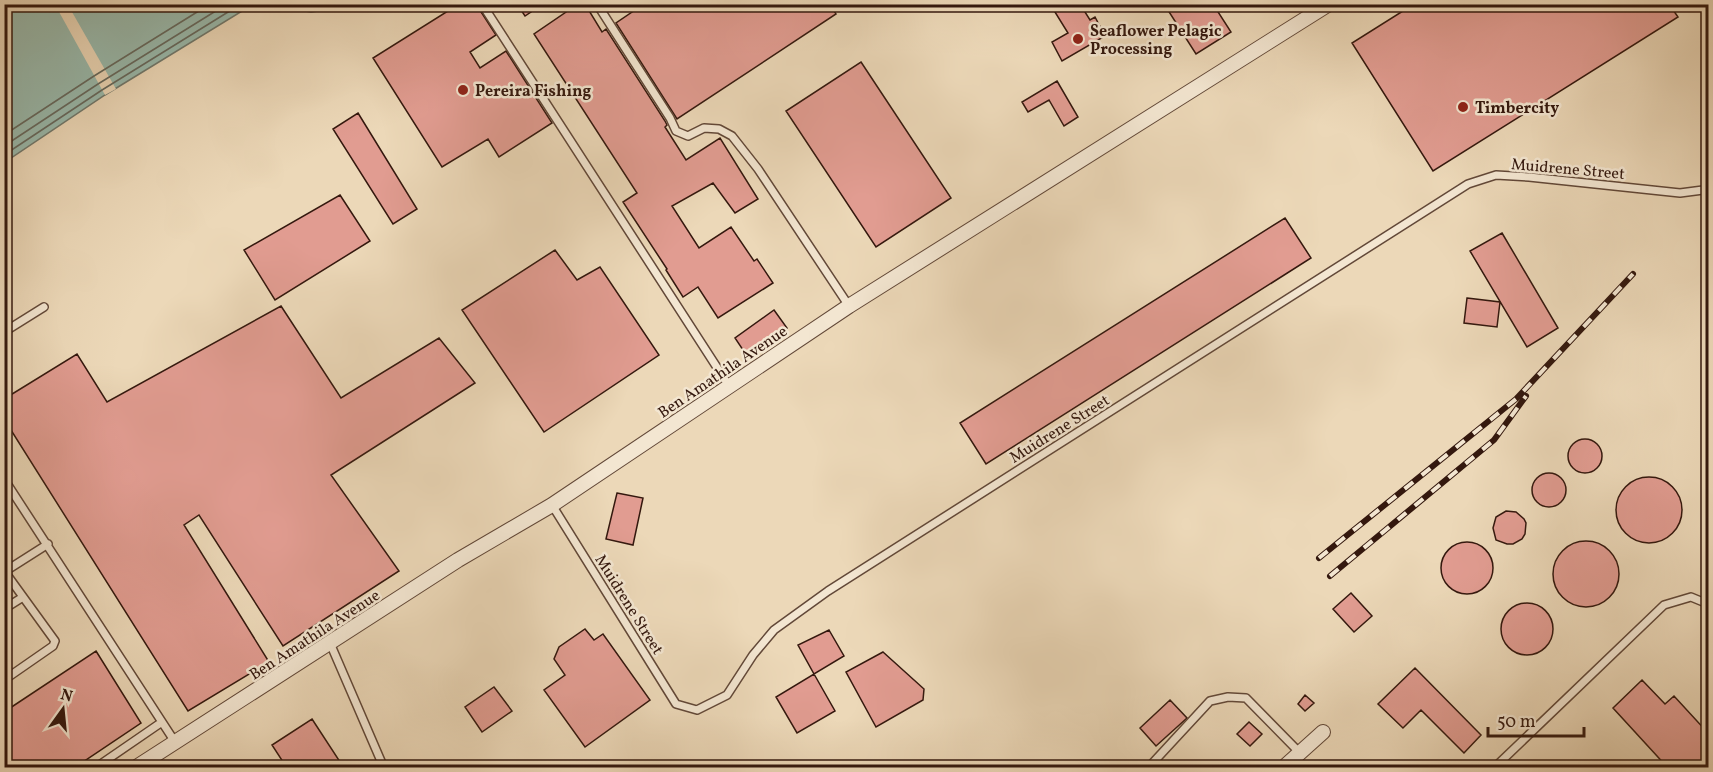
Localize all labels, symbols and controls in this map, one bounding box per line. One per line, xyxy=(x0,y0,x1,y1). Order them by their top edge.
place label: Seaflower Pelagic Processing xyxy=(1090,21,1222,61)
marker: Seaflower Pelagic Processing xyxy=(1071,32,1085,46)
place label: Pereira Fishing xyxy=(475,81,592,103)
marker: Pereira Fishing xyxy=(456,83,470,97)
place label: Timbercity xyxy=(1475,98,1559,120)
marker: Timbercity xyxy=(1456,100,1470,114)
street label: Muidrene Street xyxy=(1510,154,1626,186)
street label: Ben Amathila Avenue xyxy=(654,321,792,424)
street label: Muidrene Street xyxy=(1006,390,1115,469)
street label: Muidrene Street xyxy=(589,551,668,660)
street label: Ben Amathila Avenue xyxy=(245,585,385,686)
north arrow xyxy=(33,679,93,739)
text: N xyxy=(58,684,75,709)
scale bar xyxy=(1488,700,1584,738)
text: 50 m xyxy=(1497,710,1536,735)

